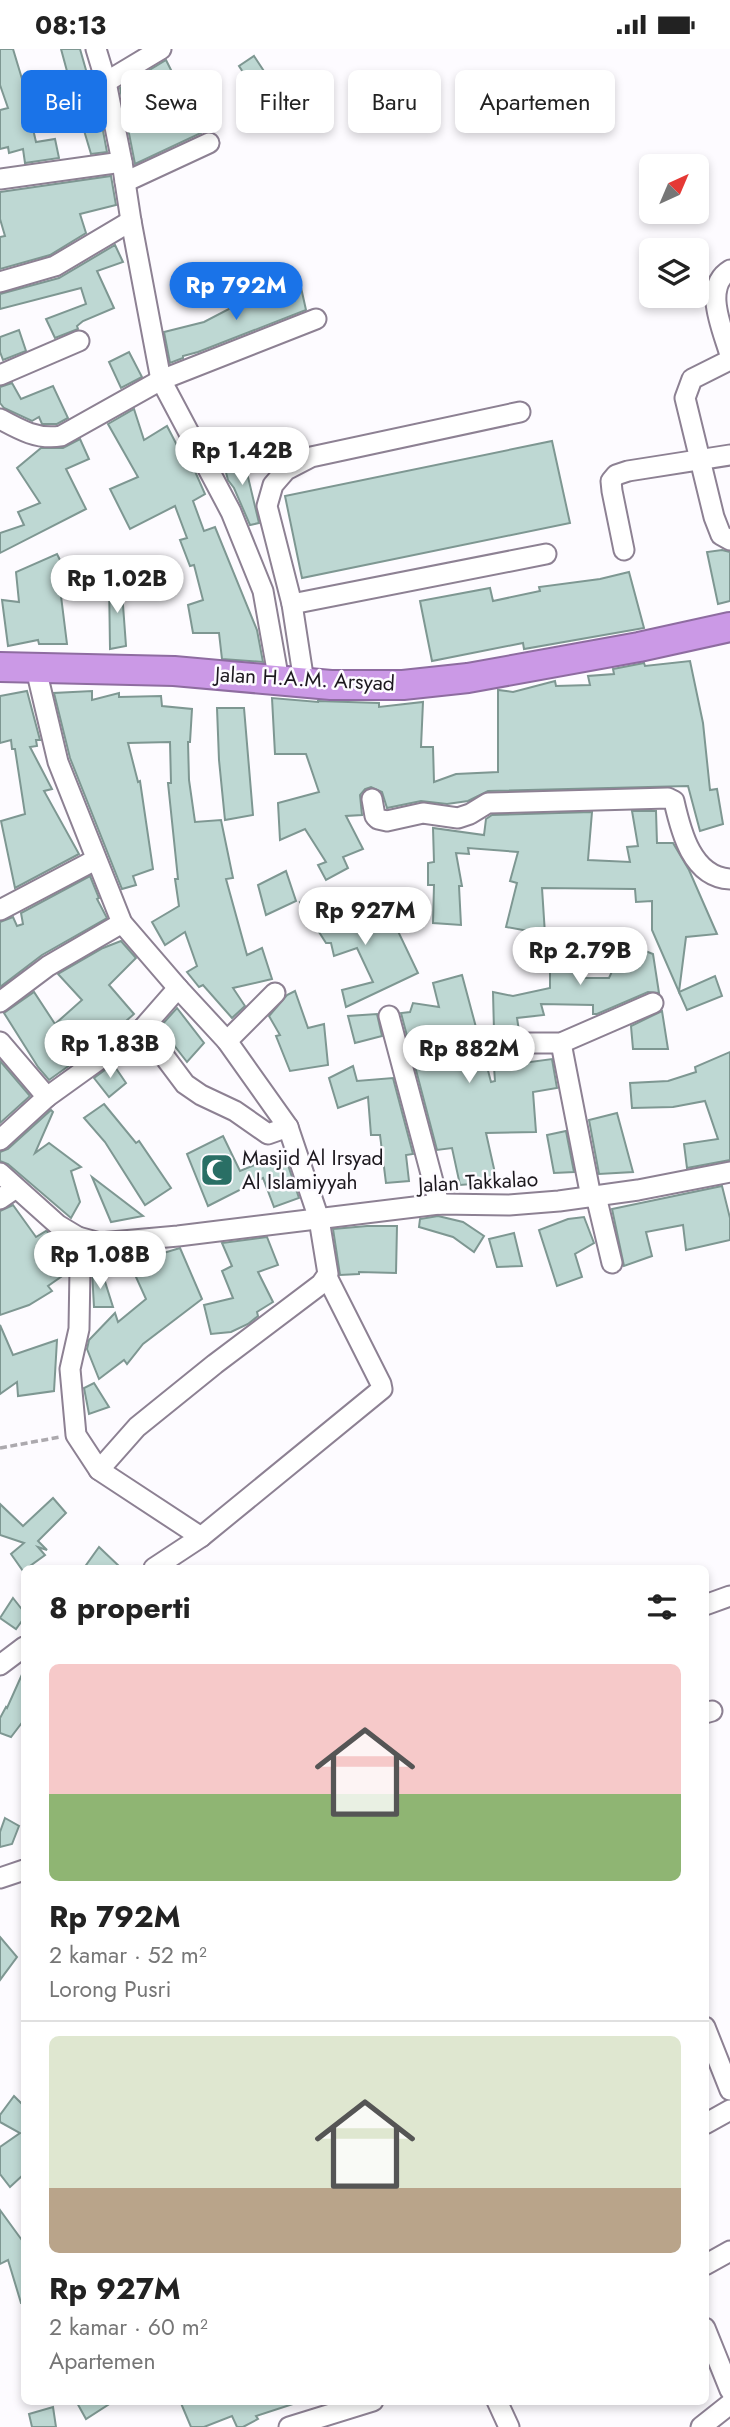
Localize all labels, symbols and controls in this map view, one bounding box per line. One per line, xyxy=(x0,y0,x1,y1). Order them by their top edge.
text: 08:13 xyxy=(35,6,106,44)
chip: Beli xyxy=(21,70,107,133)
chip: Sewa xyxy=(121,70,222,133)
chip: Filter xyxy=(236,70,334,133)
chip: Baru xyxy=(348,70,441,133)
chip: Apartemen xyxy=(455,70,615,133)
north arrow xyxy=(639,154,709,224)
map controls xyxy=(639,154,709,308)
button: layers xyxy=(639,238,709,308)
pin: Rp 792M xyxy=(171,263,301,322)
text: Rp 792M xyxy=(186,268,286,302)
pin: Rp 1.42B xyxy=(170,427,314,487)
text: Rp 1.42B xyxy=(191,433,293,467)
pin: Rp 1.02B xyxy=(45,555,189,615)
text: Rp 1.02B xyxy=(67,561,167,595)
street label: Jalan H.A.M. Arsyad xyxy=(211,659,396,699)
pin: Rp 927M xyxy=(300,887,430,947)
text: Rp 927M xyxy=(315,893,415,927)
pin: Rp 2.79B xyxy=(508,927,652,987)
text: Rp 2.79B xyxy=(529,933,632,967)
pin: Rp 1.83B xyxy=(38,1021,182,1080)
pin: Rp 882M xyxy=(404,1025,534,1085)
text: Rp 1.83B xyxy=(60,1026,160,1060)
text: Rp 882M xyxy=(419,1031,519,1065)
place label: Masjid Al Irsyad Al Islamiyyah xyxy=(242,1143,384,1197)
mosque icon: Masjid Al Irsyad Al Islamiyyah xyxy=(198,1151,236,1189)
street label: Jalan Takkalao xyxy=(414,1164,539,1200)
pin: Rp 1.08B xyxy=(28,1231,172,1291)
text: Rp 1.08B xyxy=(50,1237,150,1271)
text: 8 properti xyxy=(49,1586,191,1629)
icon: filters xyxy=(643,1588,681,1626)
icon: home xyxy=(302,1709,428,1835)
text: Rp 792M xyxy=(49,1895,181,1938)
text: 2 kamar · 52 m² xyxy=(49,1938,207,1972)
text: Lorong Pusri xyxy=(49,1972,171,2006)
icon: home xyxy=(302,2081,428,2207)
text: Rp 927M xyxy=(49,2267,181,2310)
text: 2 kamar · 60 m² xyxy=(49,2310,208,2344)
text: Apartemen xyxy=(49,2344,155,2378)

